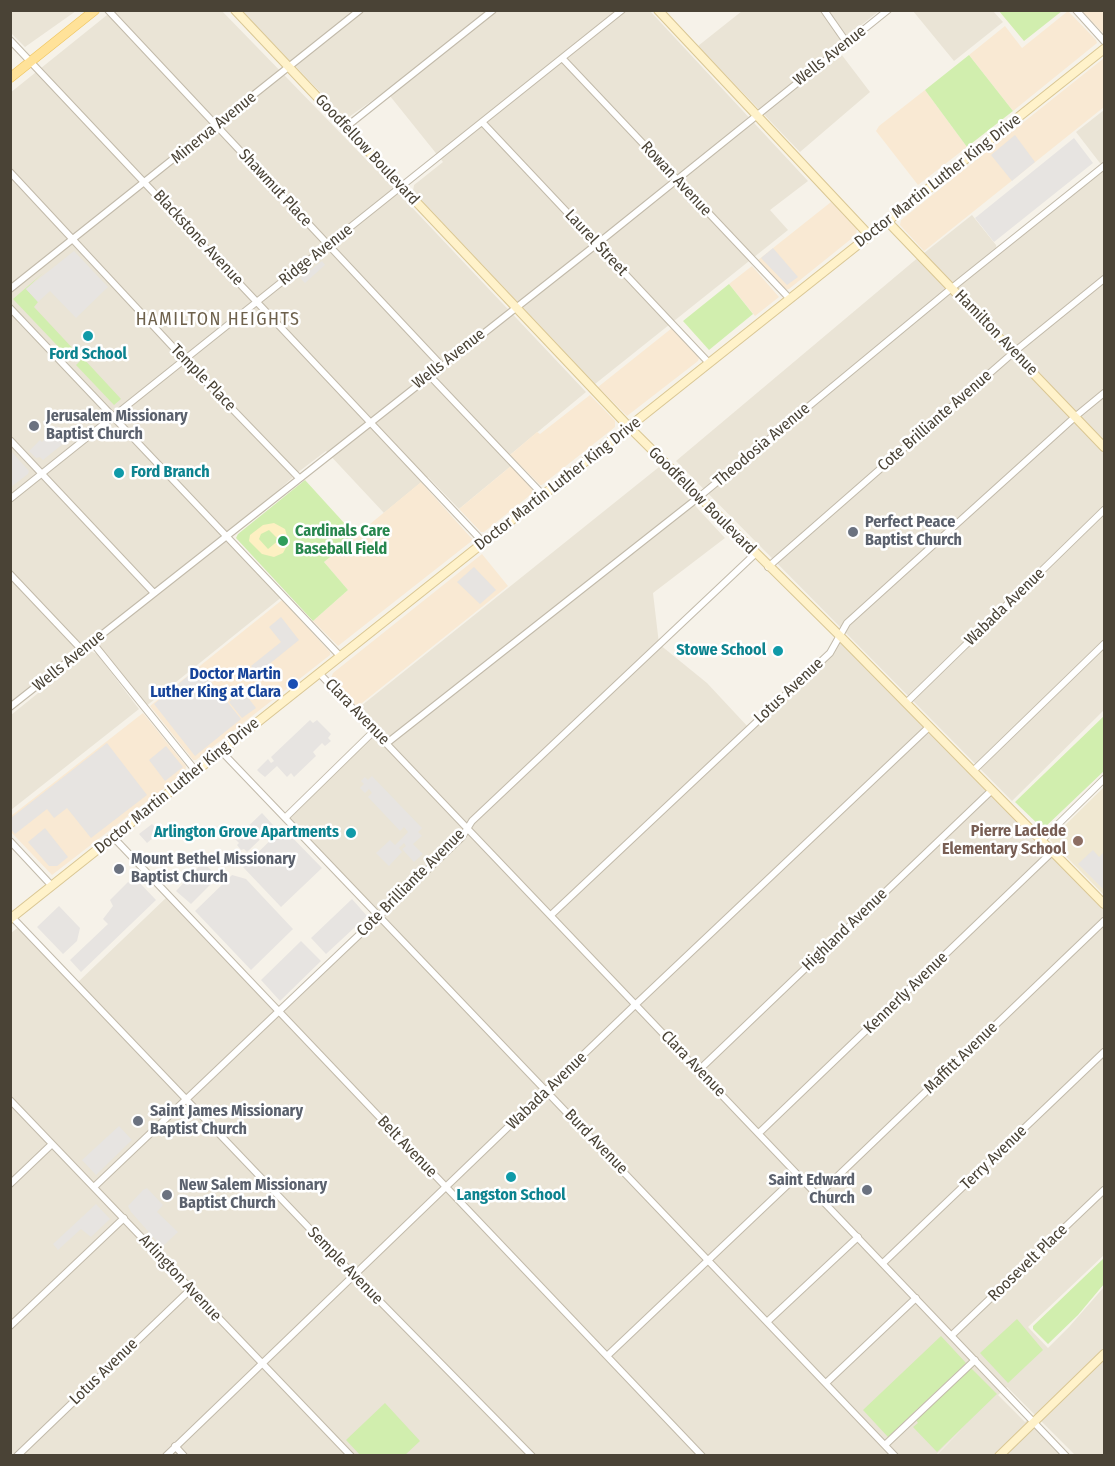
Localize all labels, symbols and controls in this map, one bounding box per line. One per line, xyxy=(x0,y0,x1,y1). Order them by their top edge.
street label: Wells Avenue xyxy=(790,22,870,90)
street label: Minerva Avenue xyxy=(168,88,260,168)
street label: Goodfellow Boulevard xyxy=(311,91,423,209)
street label: Doctor Martin Luther King Drive xyxy=(851,110,1025,252)
street label: Rowan Avenue xyxy=(636,138,716,220)
street label: Shawmut Place xyxy=(234,145,316,231)
street label: Blackstone Avenue xyxy=(149,186,247,290)
street label: Laurel Street xyxy=(560,206,632,280)
street label: Ridge Avenue xyxy=(275,220,357,290)
street label: Hamilton Avenue xyxy=(950,286,1042,380)
district label: HAMILTON HEIGHTS xyxy=(136,309,300,331)
street label: Wells Avenue xyxy=(409,325,489,393)
marker: Ford School xyxy=(81,329,95,343)
street label: Temple Place xyxy=(166,341,240,415)
place label: Ford School xyxy=(49,345,127,365)
street label: Cote Brilliante Avenue xyxy=(874,366,996,476)
street label: Theodosia Avenue xyxy=(710,399,814,491)
place label: Jerusalem Missionary Baptist Church xyxy=(46,407,188,445)
street label: Doctor Martin Luther King Drive xyxy=(471,413,645,555)
marker: Jerusalem Missionary Baptist Church xyxy=(27,419,41,433)
street label: Goodfellow Boulevard xyxy=(644,443,760,559)
place label: Ford Branch xyxy=(131,463,210,483)
marker: Ford Branch xyxy=(112,466,126,480)
place label: Perfect Peace Baptist Church xyxy=(865,513,962,551)
place label: Cardinals Care Baseball Field xyxy=(295,522,390,560)
marker: Perfect Peace Baptist Church xyxy=(846,525,860,539)
marker: Cardinals Care Baseball Field xyxy=(276,534,290,548)
street label: Wabada Avenue xyxy=(961,564,1049,650)
street label: Wells Avenue xyxy=(29,626,109,696)
place label: Stowe School xyxy=(676,641,766,661)
marker: Stowe School xyxy=(771,644,785,658)
street label: Lotus Avenue xyxy=(750,654,828,728)
place label: Doctor Martin Luther King at Clara xyxy=(150,665,281,703)
street label: Clara Avenue xyxy=(321,675,393,749)
marker: Doctor Martin Luther King at Clara xyxy=(286,677,300,691)
street label: Doctor Martin Luther King Drive xyxy=(91,714,263,858)
place label: Pierre Laclede Elementary School xyxy=(942,822,1066,860)
place label: Arlington Grove Apartments xyxy=(154,823,339,843)
street label: Cote Brilliante Avenue xyxy=(353,825,469,941)
marker: Arlington Grove Apartments xyxy=(344,826,358,840)
marker: Pierre Laclede Elementary School xyxy=(1071,834,1085,848)
place label: Mount Bethel Missionary Baptist Church xyxy=(131,850,296,888)
marker: Mount Bethel Missionary Baptist Church xyxy=(112,862,126,876)
street label: Highland Avenue xyxy=(799,885,891,975)
street label: Kennerly Avenue xyxy=(860,948,952,1038)
street label: Maffitt Avenue xyxy=(920,1018,1002,1098)
street label: Clara Avenue xyxy=(657,1027,729,1101)
street label: Wabada Avenue xyxy=(503,1048,591,1134)
place label: Saint James Missionary Baptist Church xyxy=(150,1102,303,1140)
street label: Burd Avenue xyxy=(560,1106,632,1178)
street label: Belt Avenue xyxy=(373,1112,441,1182)
marker: Saint James Missionary Baptist Church xyxy=(131,1114,145,1128)
street label: Terry Avenue xyxy=(957,1122,1031,1194)
marker: Langston School xyxy=(504,1170,518,1184)
place label: Saint Edward Church xyxy=(768,1171,855,1209)
place label: New Salem Missionary Baptist Church xyxy=(179,1176,327,1214)
marker: Saint Edward Church xyxy=(860,1183,874,1197)
place label: Langston School xyxy=(456,1186,566,1206)
marker: New Salem Missionary Baptist Church xyxy=(160,1188,174,1202)
street label: Roosevelt Place xyxy=(984,1220,1072,1306)
street label: Semple Avenue xyxy=(303,1223,387,1309)
street label: Arlington Avenue xyxy=(135,1231,225,1325)
street label: Lotus Avenue xyxy=(66,1335,142,1409)

